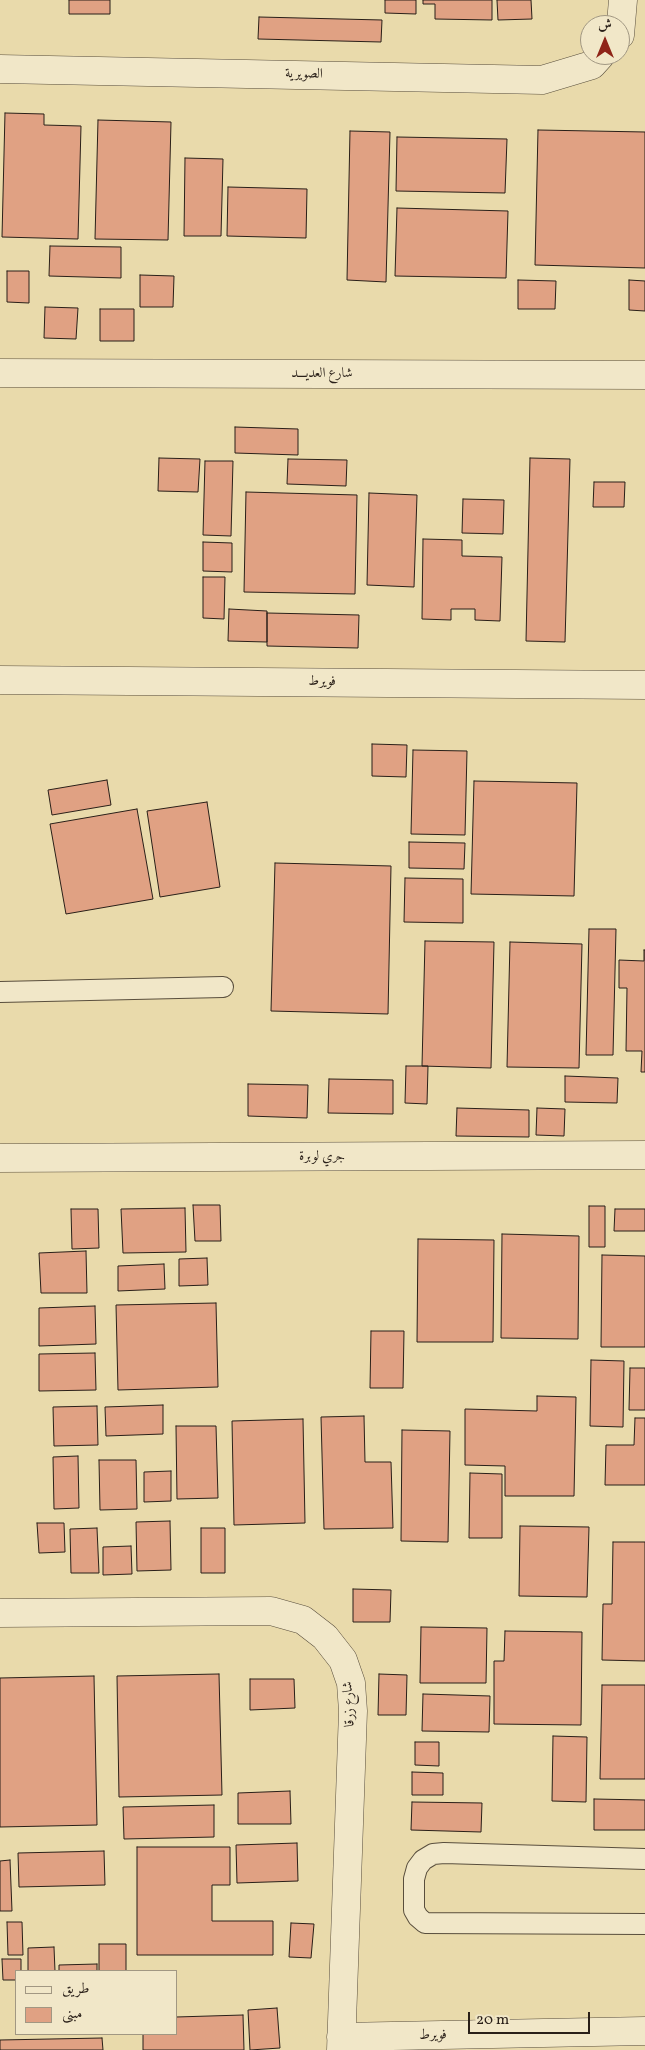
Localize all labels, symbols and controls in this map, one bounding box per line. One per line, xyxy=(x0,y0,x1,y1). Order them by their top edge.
north arrow xyxy=(580,15,630,65)
text: ش xyxy=(598,16,612,35)
street label: الصويرية xyxy=(285,66,323,84)
street label: شارع العديـــد xyxy=(291,366,353,382)
street label: فويرط xyxy=(308,674,336,690)
street label: جري لوبرة xyxy=(299,1149,345,1165)
street label: شارع زرقا xyxy=(340,1681,360,1727)
legend xyxy=(15,1970,178,2035)
text: طريق xyxy=(62,1979,89,2000)
scale bar xyxy=(470,2002,592,2034)
text: مبنى xyxy=(62,2004,82,2025)
text: 20 m xyxy=(476,2010,509,2031)
street label: فويرط xyxy=(419,2027,447,2045)

